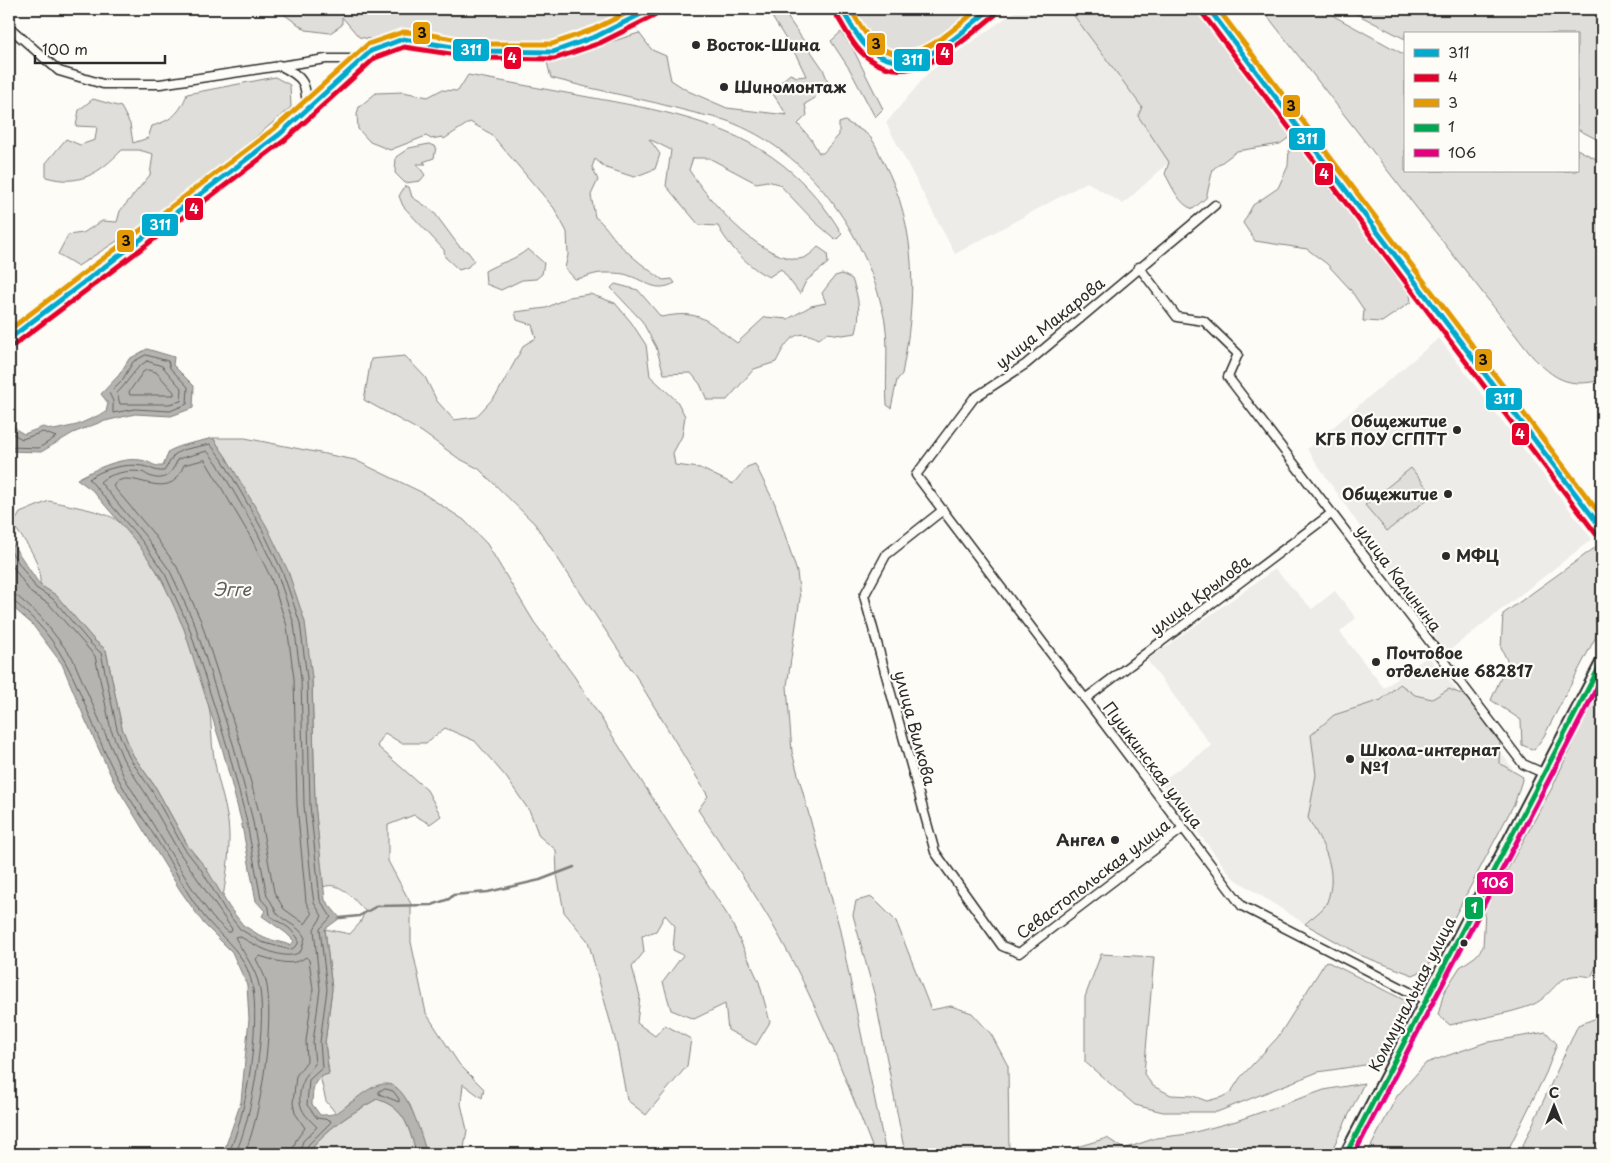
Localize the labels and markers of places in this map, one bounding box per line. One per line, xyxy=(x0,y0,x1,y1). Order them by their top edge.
place label: Восток-Шина xyxy=(706,32,820,56)
marker: Восток-Шина xyxy=(690,39,702,51)
place label: Шиномонтаж xyxy=(734,74,847,98)
marker: Шиномонтаж xyxy=(718,81,730,93)
place label: Общежитие КГБ ПОУ СГПТТ xyxy=(1315,408,1447,450)
marker: Общежитие КГБ ПОУ СГПТТ xyxy=(1451,424,1463,436)
place label: Общежитие xyxy=(1342,481,1438,505)
marker: Общежитие xyxy=(1442,488,1454,500)
place label: МФЦ xyxy=(1456,543,1499,567)
marker: МФЦ xyxy=(1440,550,1452,562)
place label: Почтовое отделение 682817 xyxy=(1386,640,1533,682)
marker: Почтовое отделение 682817 xyxy=(1370,656,1382,668)
place label: Школа-интернат №1 xyxy=(1360,737,1501,779)
marker: Школа-интернат №1 xyxy=(1344,753,1356,765)
place label: Ангел xyxy=(1056,827,1105,851)
marker: Ангел xyxy=(1109,834,1121,846)
unlabelled marker xyxy=(1459,938,1469,948)

